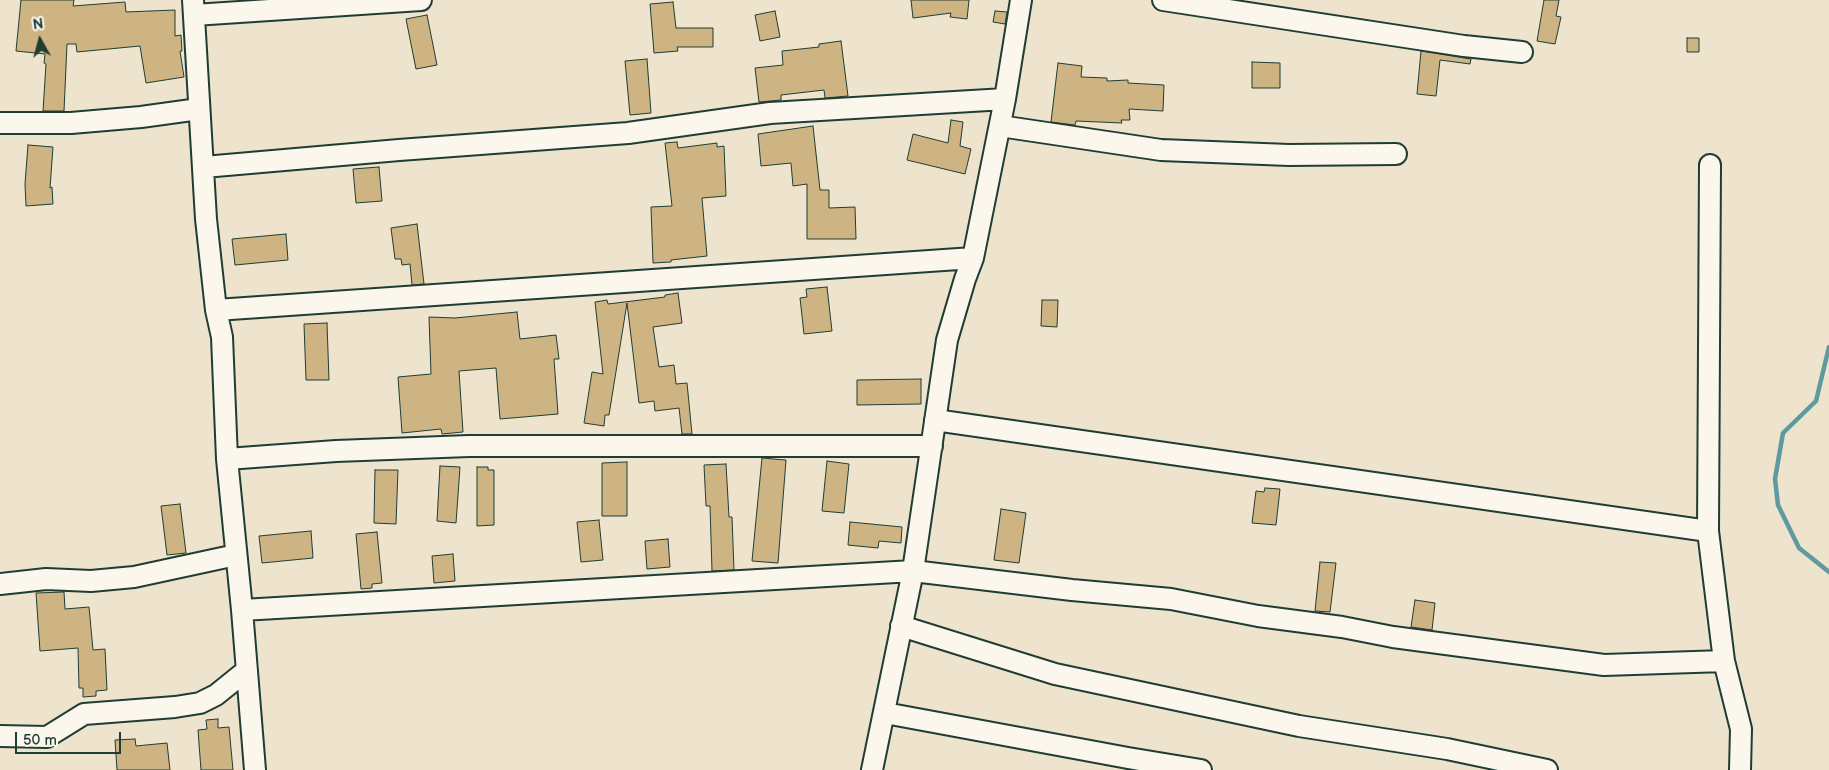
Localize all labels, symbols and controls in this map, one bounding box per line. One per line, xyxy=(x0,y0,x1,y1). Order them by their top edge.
north arrow xyxy=(15,15,65,65)
text: N xyxy=(32,16,44,34)
scale bar xyxy=(18,722,124,754)
text: 50 m xyxy=(23,731,57,750)

